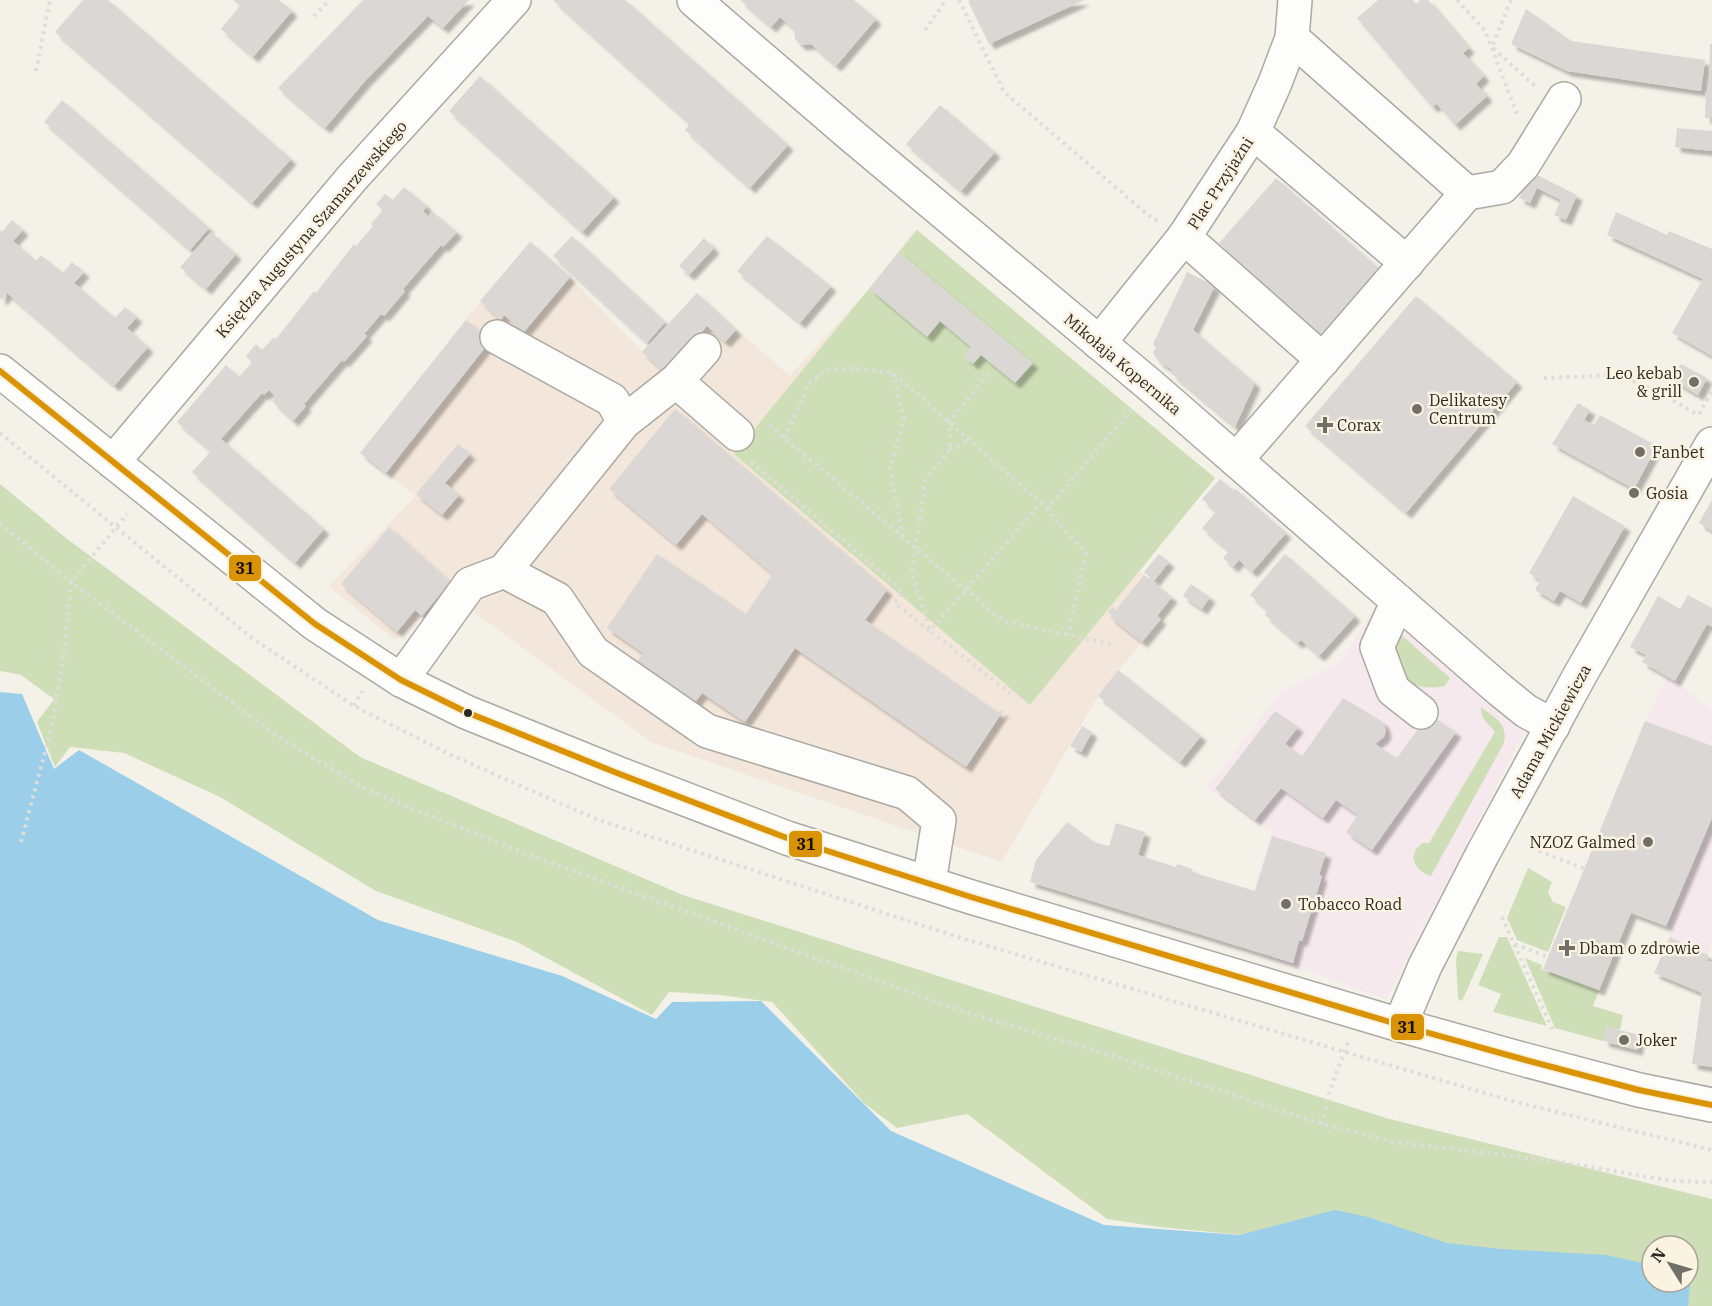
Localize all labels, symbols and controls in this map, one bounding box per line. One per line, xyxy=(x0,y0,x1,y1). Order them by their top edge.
street label: Księdza Augustyna Szamarzewskiego xyxy=(211,116,411,342)
street label: Plac Przyjaźni xyxy=(1183,133,1257,233)
street label: Mikołaja Kopernika xyxy=(1060,309,1186,419)
place label: Leo kebab & grill xyxy=(1606,363,1682,401)
marker: Leo kebab & grill xyxy=(1687,375,1701,389)
place label: Delikatesy Centrum xyxy=(1429,390,1508,428)
marker: Delikatesy Centrum xyxy=(1410,402,1424,416)
place label: Corax xyxy=(1337,415,1381,435)
marker: Corax xyxy=(1318,418,1332,432)
place label: Fanbet xyxy=(1652,442,1705,462)
marker: Fanbet xyxy=(1633,445,1647,459)
place label: Gosia xyxy=(1646,483,1688,503)
marker: Gosia xyxy=(1627,486,1641,500)
line badge: 31 xyxy=(228,554,262,582)
text: 31 xyxy=(235,558,255,578)
street label: Adama Mickiewicza xyxy=(1505,660,1595,801)
unlabelled marker xyxy=(462,707,474,719)
line badge: 31 xyxy=(788,830,823,858)
place label: NZOZ Galmed xyxy=(1530,832,1636,852)
text: 31 xyxy=(796,834,816,854)
marker: NZOZ Galmed xyxy=(1641,835,1655,849)
place label: Tobacco Road xyxy=(1298,894,1403,914)
marker: Tobacco Road xyxy=(1279,897,1293,911)
place label: Dbam o zdrowie xyxy=(1579,938,1700,958)
marker: Dbam o zdrowie xyxy=(1560,941,1574,955)
line badge: 31 xyxy=(1390,1013,1425,1041)
text: 31 xyxy=(1397,1017,1417,1037)
place label: Joker xyxy=(1636,1030,1677,1050)
marker: Joker xyxy=(1617,1033,1631,1047)
north arrow xyxy=(1640,1234,1700,1294)
text: N xyxy=(1646,1244,1670,1266)

